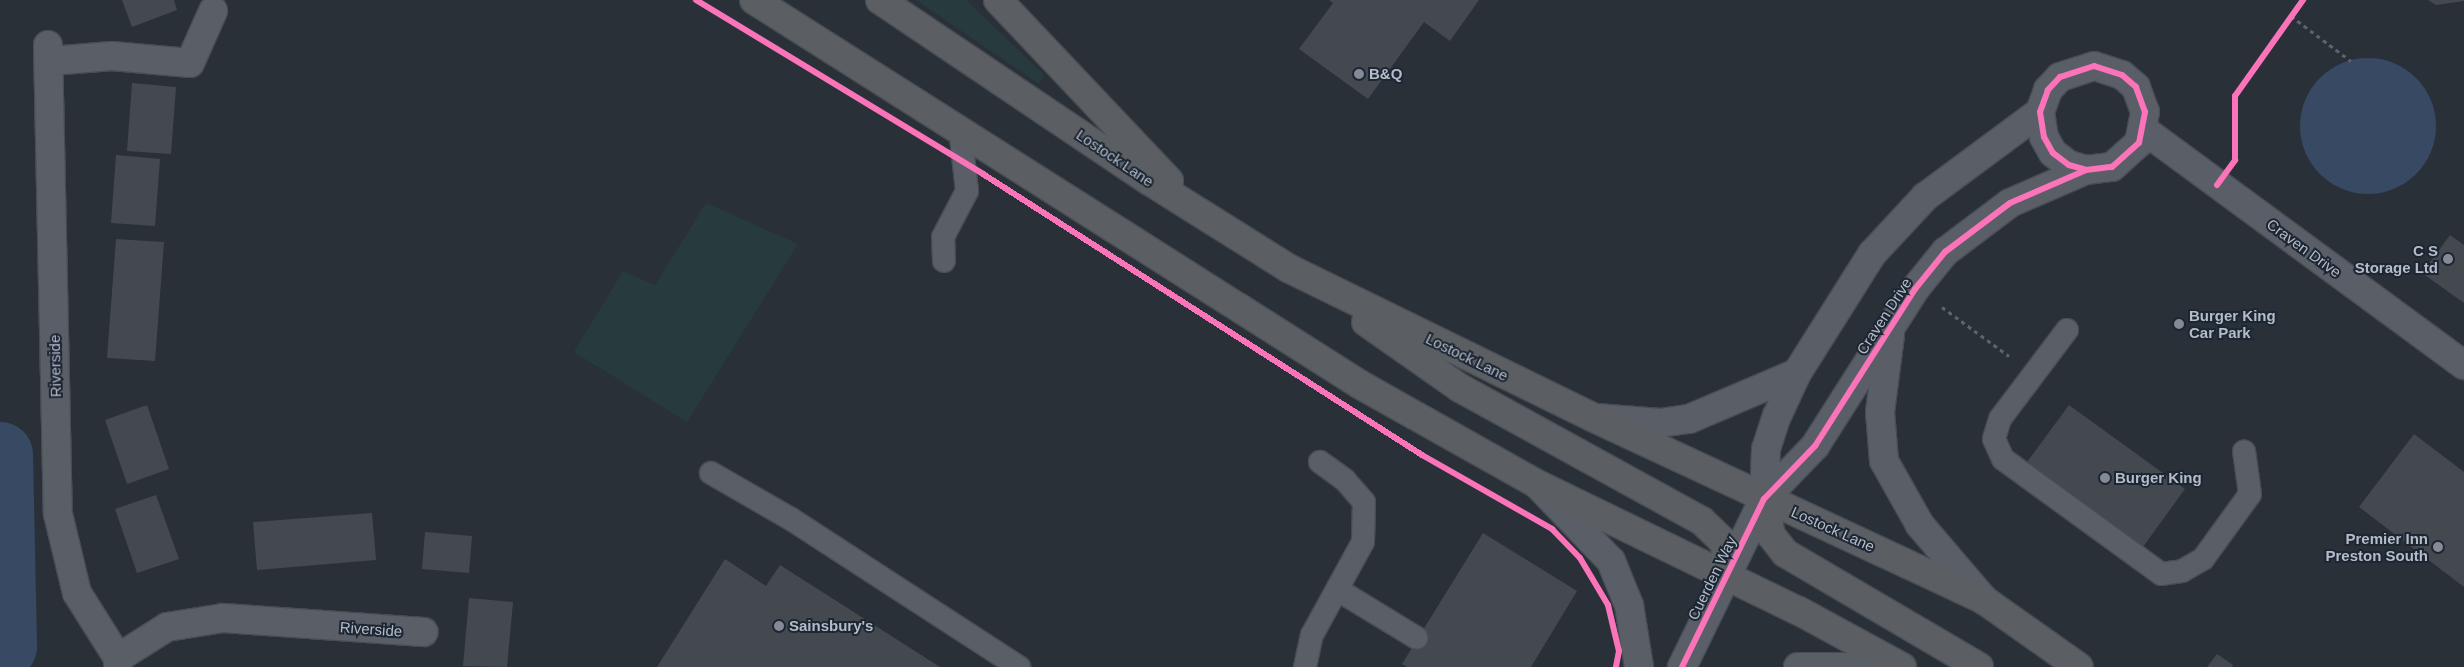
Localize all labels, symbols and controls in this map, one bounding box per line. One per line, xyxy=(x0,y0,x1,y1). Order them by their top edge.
place label: B&Q xyxy=(1369,65,1402,83)
marker: B&Q xyxy=(1353,68,1365,80)
street label: Lostock Lane xyxy=(1073,126,1157,190)
street label: Craven Drive xyxy=(2263,215,2345,281)
place label: C S Storage Ltd xyxy=(2355,241,2438,276)
marker: C S Storage Ltd xyxy=(2442,253,2454,265)
street label: Craven Drive xyxy=(1853,274,1915,358)
place label: Burger King Car Park xyxy=(2189,306,2276,341)
marker: Burger King Car Park xyxy=(2173,318,2185,330)
street label: Lostock Lane xyxy=(1423,329,1511,385)
street label: Riverside xyxy=(45,335,65,397)
place label: Burger King xyxy=(2115,469,2202,487)
marker: Burger King xyxy=(2099,472,2111,484)
street label: Lostock Lane xyxy=(1789,503,1877,555)
place label: Premier Inn Preston South xyxy=(2325,529,2428,564)
street label: Cuerden Way xyxy=(1684,533,1740,623)
marker: Premier Inn Preston South xyxy=(2432,541,2444,553)
place label: Sainsbury's xyxy=(789,617,873,635)
street label: Riverside xyxy=(339,618,403,640)
marker: Sainsbury's xyxy=(773,620,785,632)

